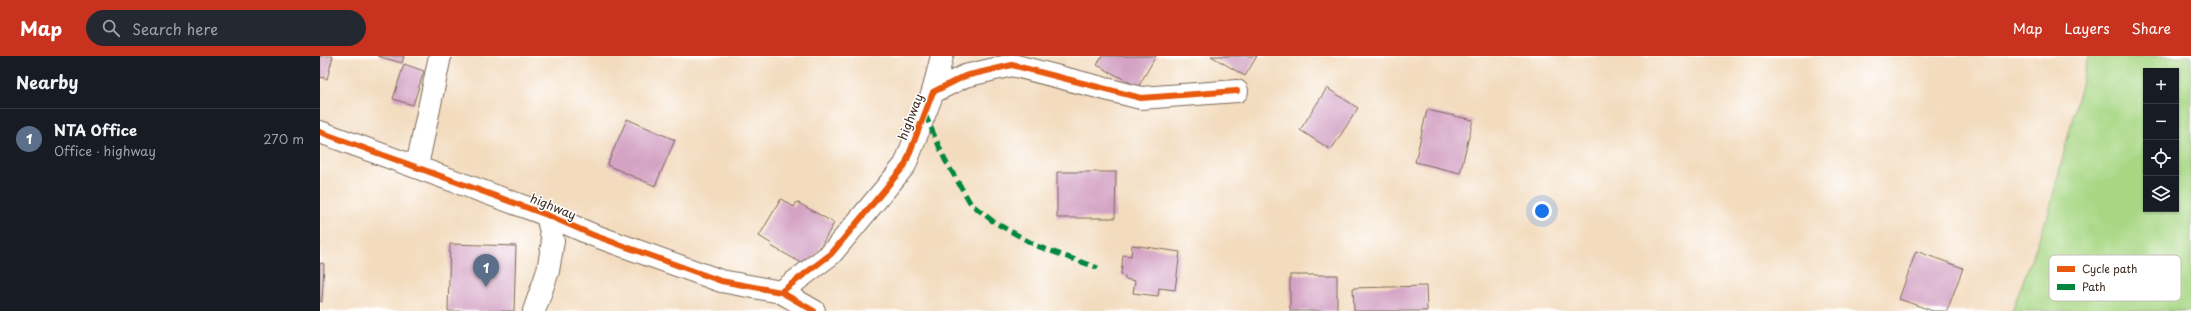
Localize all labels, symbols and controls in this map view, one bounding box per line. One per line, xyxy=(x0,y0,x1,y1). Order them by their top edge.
search box xyxy=(86,10,366,46)
text: Map xyxy=(20,14,62,42)
icon: search xyxy=(100,17,122,39)
text: Search here xyxy=(132,17,218,40)
text: Map xyxy=(2013,18,2043,39)
text: Layers xyxy=(2065,18,2110,39)
text: Share xyxy=(2132,18,2171,39)
map controls xyxy=(2143,68,2179,212)
button: + xyxy=(2143,68,2179,104)
text: Nearby xyxy=(16,69,78,95)
street label: highway xyxy=(893,91,927,142)
button: − xyxy=(2143,104,2179,140)
text: NTA Office xyxy=(54,118,137,141)
text: 1 xyxy=(26,129,32,148)
text: 270 m xyxy=(263,129,304,148)
button: locate xyxy=(2143,140,2179,176)
text: Office · highway xyxy=(54,141,156,160)
button: layers xyxy=(2143,176,2179,212)
street label: highway xyxy=(528,189,579,223)
your location xyxy=(1532,201,1552,221)
pin: 1 xyxy=(473,254,499,287)
legend xyxy=(2049,255,2181,301)
text: Cycle path xyxy=(2082,260,2137,277)
text: Path xyxy=(2082,278,2106,295)

